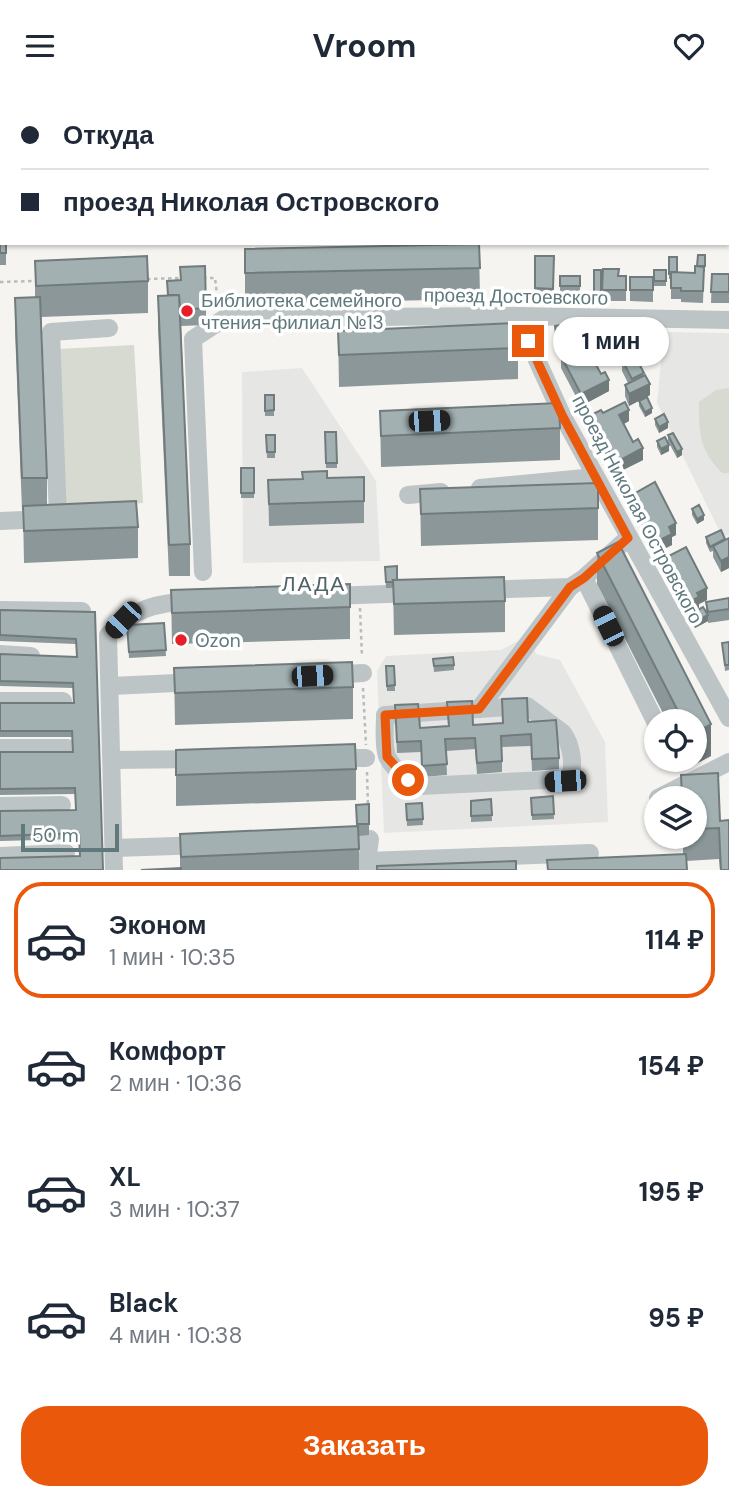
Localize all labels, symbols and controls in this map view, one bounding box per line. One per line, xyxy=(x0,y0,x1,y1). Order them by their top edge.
text: Vroom xyxy=(313,25,416,67)
icon: menu xyxy=(21,27,59,65)
icon: heart xyxy=(670,27,708,65)
text: Откуда xyxy=(63,118,154,152)
text: проезд Николая Островского xyxy=(63,185,439,219)
street label: проезд Достоевского xyxy=(424,282,608,311)
place label: Библиотека семейного чтения-филиал №13 xyxy=(201,288,402,335)
marker: Библиотека семейного чтения-филиал №13 xyxy=(179,303,195,319)
callout: 1 мин xyxy=(552,317,668,365)
route end xyxy=(512,325,544,357)
text: 1 мин xyxy=(582,326,640,356)
street label: проезд Николая Островского xyxy=(567,390,709,628)
car xyxy=(408,410,451,432)
district label: ЛАДА xyxy=(282,570,346,598)
car xyxy=(101,598,146,642)
car xyxy=(590,603,627,649)
place label: Ozon xyxy=(195,628,241,653)
marker: Ozon xyxy=(173,632,189,648)
car xyxy=(291,664,334,688)
map controls xyxy=(644,709,707,849)
button: locate xyxy=(644,709,707,772)
route start xyxy=(392,764,424,796)
car xyxy=(544,769,587,793)
button: layers xyxy=(644,786,707,849)
scale bar xyxy=(21,821,119,853)
text: 50 m xyxy=(32,823,79,848)
text: Эконом xyxy=(109,908,207,942)
icon: car xyxy=(25,909,88,972)
text: 114 ₽ xyxy=(645,923,704,957)
text: 1 мин · 10:35 xyxy=(109,942,236,972)
text: Комфорт xyxy=(109,1034,226,1068)
icon: car xyxy=(25,1035,88,1098)
text: 154 ₽ xyxy=(638,1049,704,1083)
text: 2 мин · 10:36 xyxy=(109,1068,242,1098)
text: XL xyxy=(109,1160,141,1194)
icon: car xyxy=(25,1161,88,1224)
text: 195 ₽ xyxy=(639,1175,704,1209)
text: 3 мин · 10:37 xyxy=(109,1194,240,1224)
text: Black xyxy=(109,1286,179,1320)
icon: car xyxy=(25,1287,88,1350)
text: 95 ₽ xyxy=(648,1301,704,1335)
text: 4 мин · 10:38 xyxy=(109,1320,242,1350)
button: Заказать xyxy=(21,1406,708,1486)

